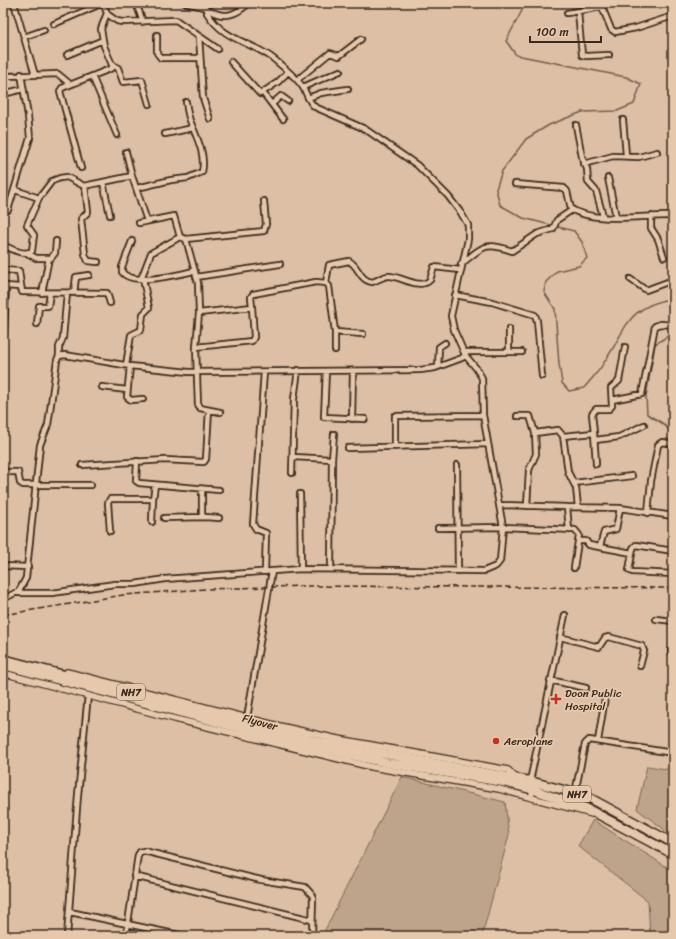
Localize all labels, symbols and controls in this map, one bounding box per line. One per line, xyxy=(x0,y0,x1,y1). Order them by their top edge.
scale bar xyxy=(530,18,601,44)
text: 100 m xyxy=(536,21,569,43)
road number: NH7 xyxy=(117,684,145,700)
place label: Doon Public Hospital xyxy=(565,684,622,716)
marker: Doon Public Hospital xyxy=(550,693,562,705)
street label: Flyover xyxy=(240,709,281,737)
place label: Aeroplane xyxy=(503,732,553,751)
marker: Aeroplane xyxy=(491,736,501,746)
road number: NH7 xyxy=(563,786,591,802)

